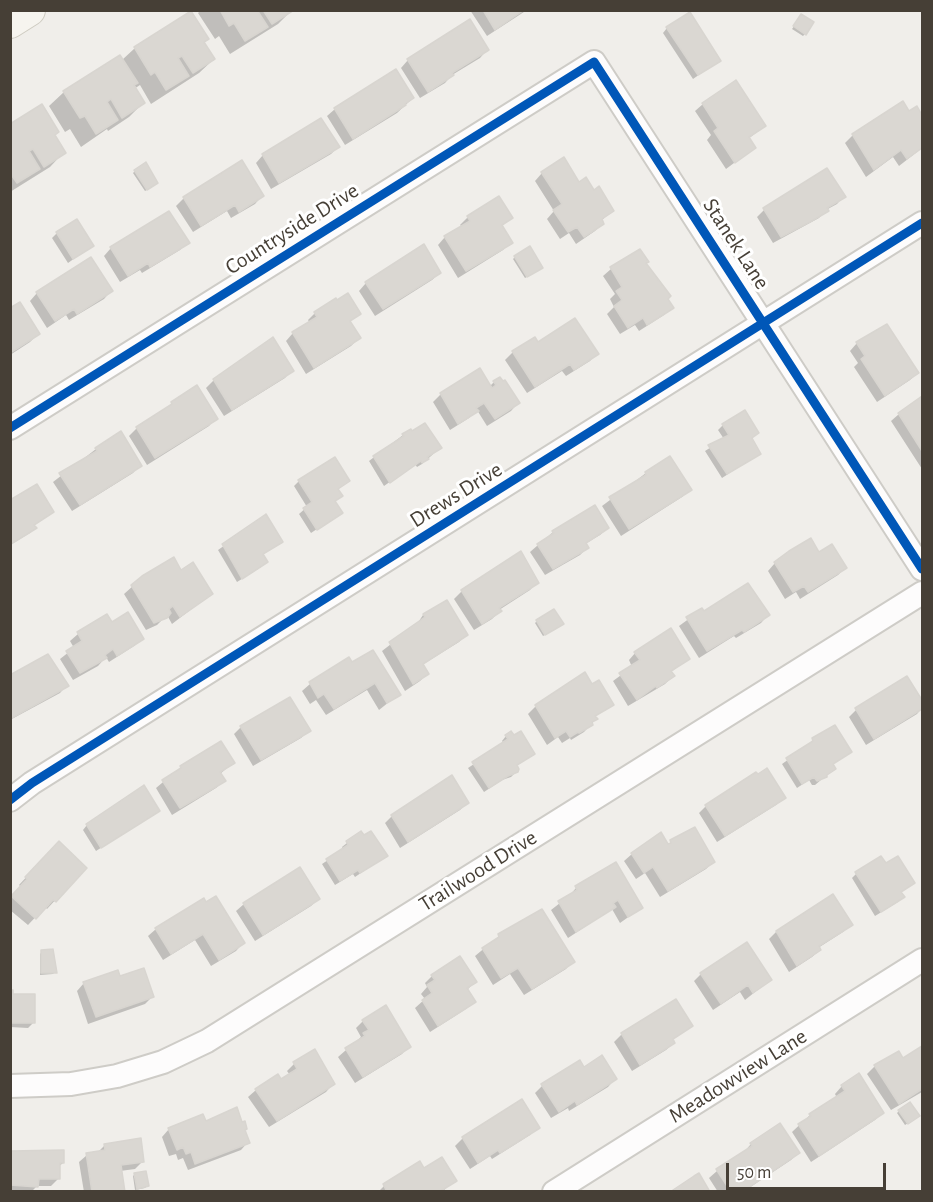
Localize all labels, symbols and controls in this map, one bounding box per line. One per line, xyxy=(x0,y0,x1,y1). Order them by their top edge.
street label: Countryside Drive xyxy=(220,177,364,281)
street label: Stanek Lane xyxy=(697,194,775,294)
street label: Drews Drive xyxy=(405,456,507,534)
street label: Trailwood Drive xyxy=(414,824,542,918)
street label: Meadowview Lane xyxy=(664,1023,812,1129)
scale bar xyxy=(729,1151,890,1189)
text: 50 m xyxy=(737,1164,771,1182)

